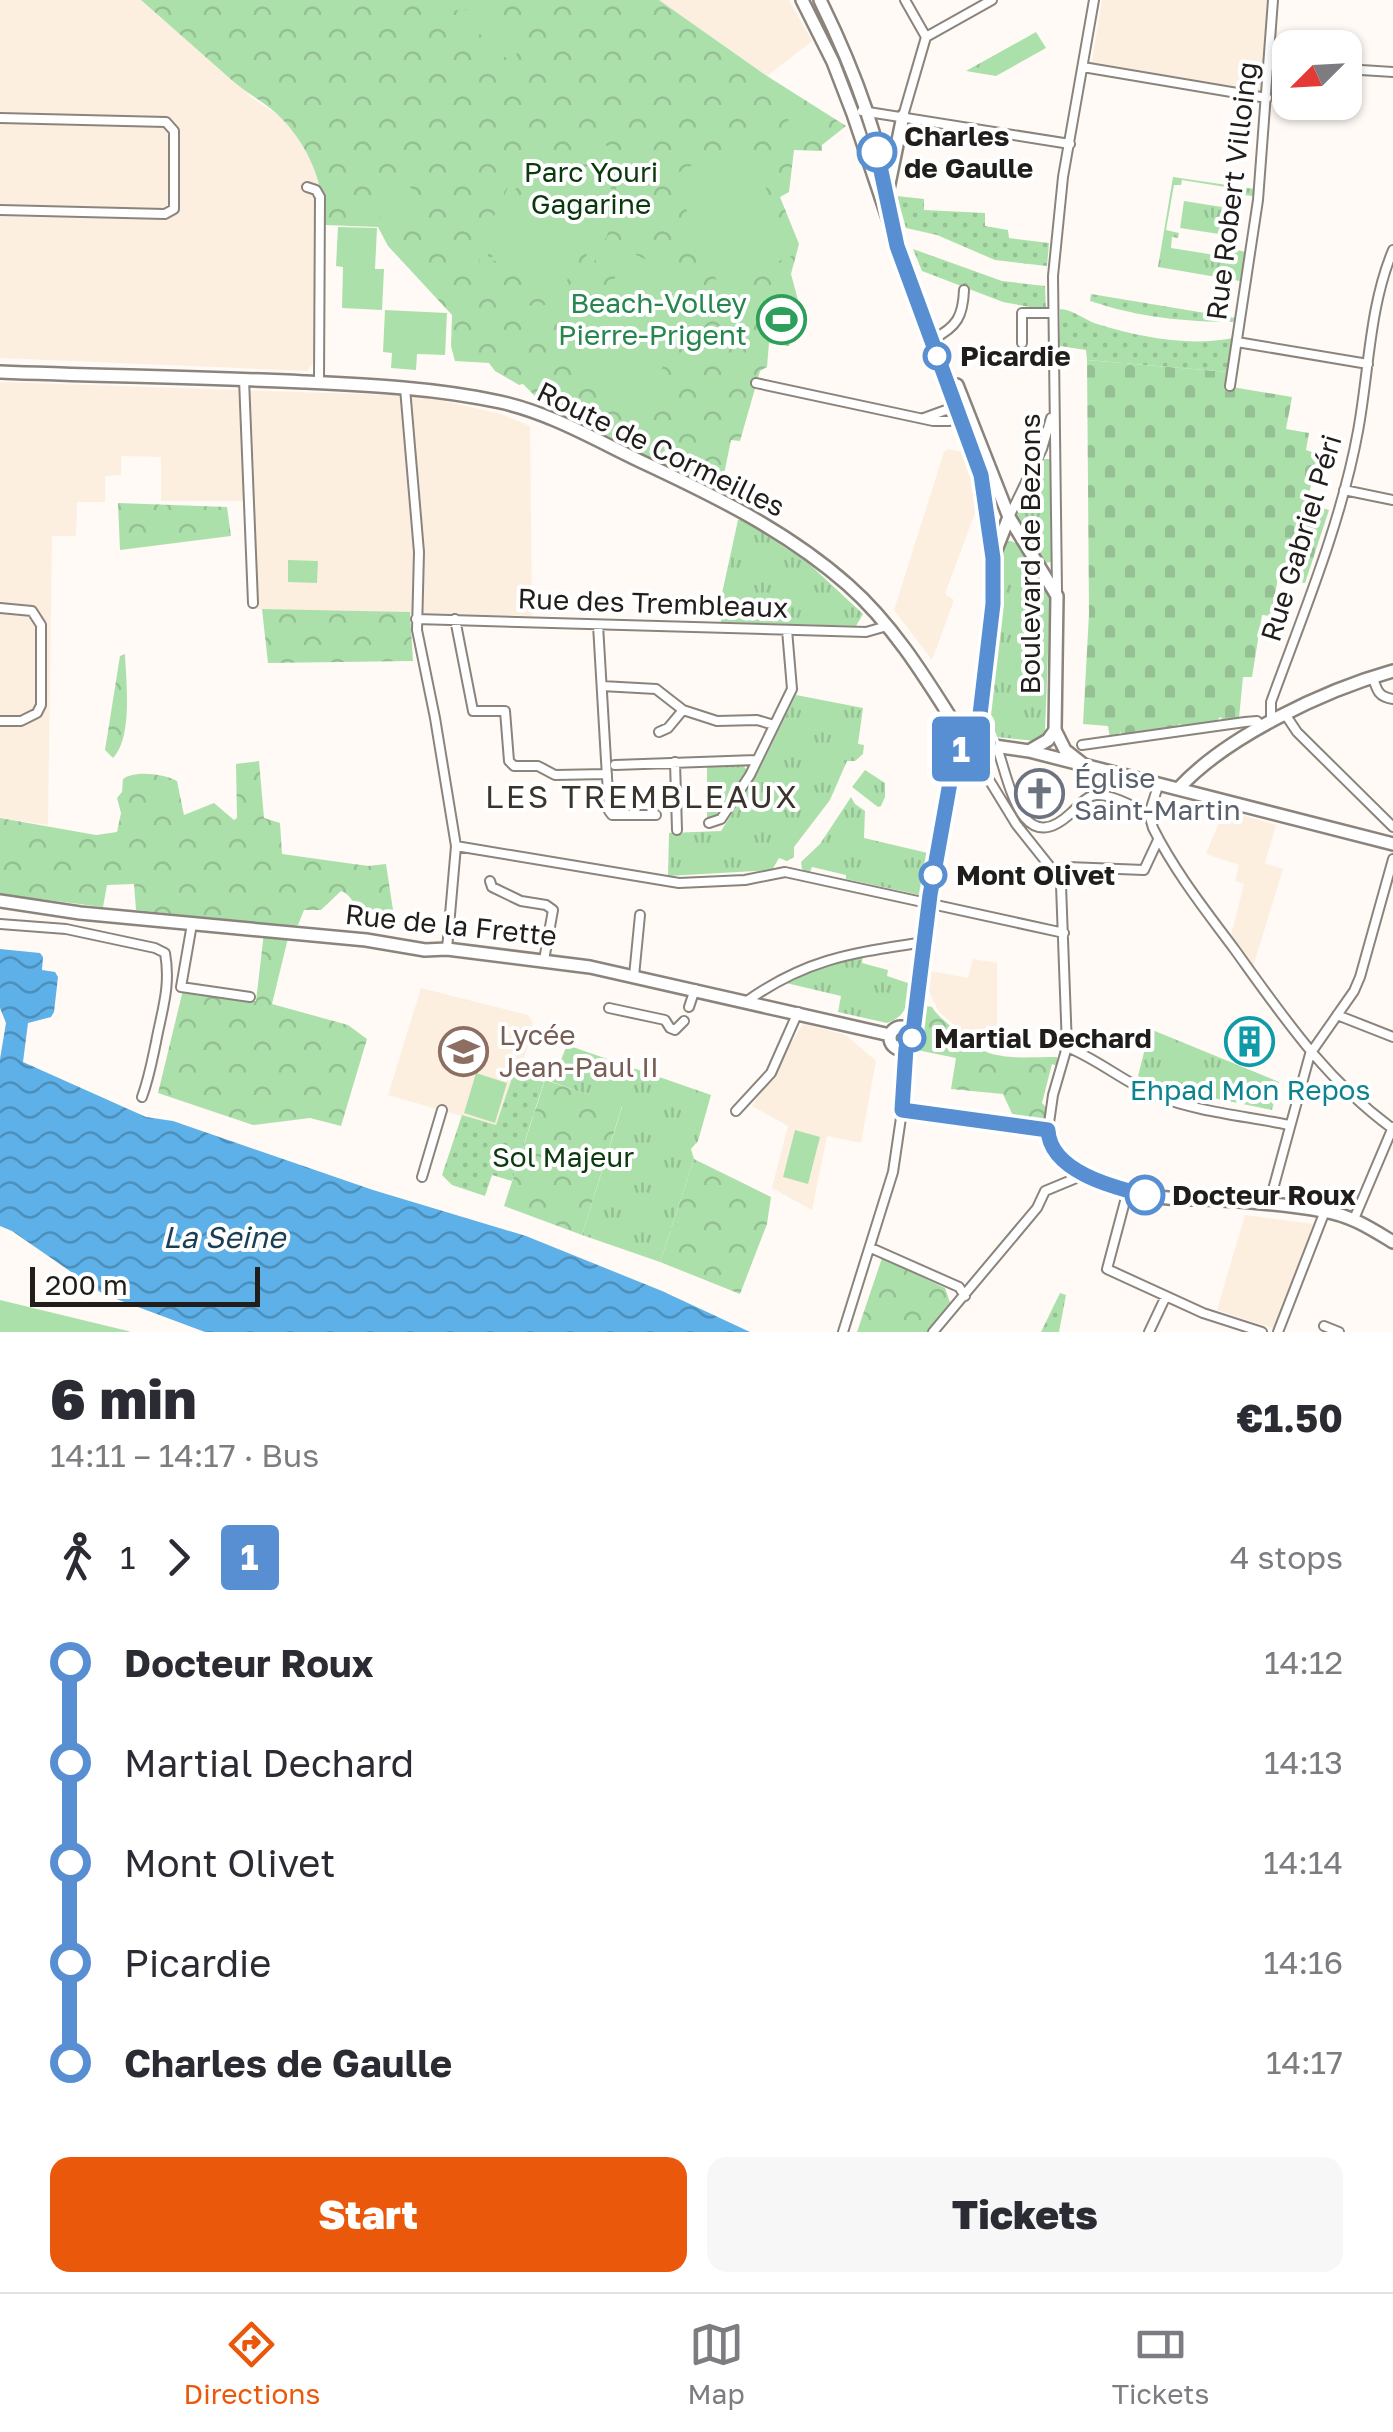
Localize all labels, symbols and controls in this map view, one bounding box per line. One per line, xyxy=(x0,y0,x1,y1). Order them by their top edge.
north arrow xyxy=(1272,30,1362,120)
map controls xyxy=(1272,30,1362,120)
street label: Rue Robert Villoing xyxy=(1199,60,1264,322)
place label: Charles de Gaulle xyxy=(904,119,1033,184)
marker: Charles de Gaulle xyxy=(858,133,896,171)
park label: Parc Youri Gagarine xyxy=(524,155,658,220)
place label: Beach-Volley Pierre-Prigent xyxy=(558,286,747,351)
sports icon: Beach-Volley Pierre-Prigent xyxy=(756,293,808,345)
place label: Picardie xyxy=(960,339,1071,372)
marker: Picardie xyxy=(924,343,950,369)
street label: Route de Cormeilles xyxy=(532,374,790,523)
street label: Boulevard de Bezons xyxy=(1013,414,1046,694)
street label: Rue Gabriel Péri xyxy=(1253,430,1348,645)
street label: Rue des Trembleaux xyxy=(517,581,789,624)
line badge: 1 xyxy=(928,716,994,782)
text: 1 xyxy=(952,728,970,770)
place label: Église Saint-Martin xyxy=(1074,761,1241,826)
church icon: Église Saint-Martin xyxy=(1013,768,1065,820)
district label: LES TREMBLEAUX xyxy=(485,777,799,815)
place label: Mont Olivet xyxy=(956,858,1115,891)
marker: Mont Olivet xyxy=(920,862,946,888)
street label: Rue de la Frette xyxy=(344,897,559,952)
building icon: Ehpad Mon Repos xyxy=(1224,1016,1276,1068)
place label: Lycée Jean-Paul II xyxy=(499,1018,659,1083)
place label: Martial Dechard xyxy=(934,1021,1152,1054)
school or university icon: Lycée Jean-Paul II xyxy=(438,1025,490,1077)
marker: Martial Dechard xyxy=(899,1025,925,1051)
place label: Ehpad Mon Repos xyxy=(1130,1073,1370,1106)
park label: Sol Majeur xyxy=(492,1140,634,1173)
marker: Docteur Roux xyxy=(1126,1176,1164,1214)
place label: Docteur Roux xyxy=(1172,1178,1356,1211)
water label: La Seine xyxy=(163,1219,288,1255)
scale bar xyxy=(30,1262,260,1306)
text: 200 m xyxy=(45,1268,128,1301)
text: 6 min xyxy=(50,1365,196,1431)
text: €1.50 xyxy=(1237,1395,1343,1440)
text: 14:11 – 14:17 · Bus xyxy=(50,1436,319,1474)
icon: walk xyxy=(50,1530,105,1585)
icon: forward xyxy=(151,1530,206,1585)
text: 1 xyxy=(241,1536,259,1578)
text: 1 xyxy=(120,1538,136,1576)
text: 4 stops xyxy=(1230,1538,1343,1576)
text: Docteur Roux xyxy=(124,1640,374,1685)
text: 14:12 xyxy=(1264,1643,1343,1681)
text: Martial Dechard xyxy=(124,1740,414,1785)
text: 14:13 xyxy=(1264,1743,1343,1781)
text: Mont Olivet xyxy=(124,1840,335,1885)
text: 14:14 xyxy=(1263,1843,1343,1881)
text: Picardie xyxy=(124,1940,271,1985)
text: 14:16 xyxy=(1263,1943,1343,1981)
text: Charles de Gaulle xyxy=(124,2040,452,2085)
text: 14:17 xyxy=(1266,2043,1343,2081)
button: Start xyxy=(50,2157,687,2272)
button: Tickets xyxy=(707,2157,1343,2272)
tab: Directions xyxy=(184,2317,320,2410)
tab: Map xyxy=(688,2317,745,2410)
tab: Tickets xyxy=(1112,2317,1209,2410)

